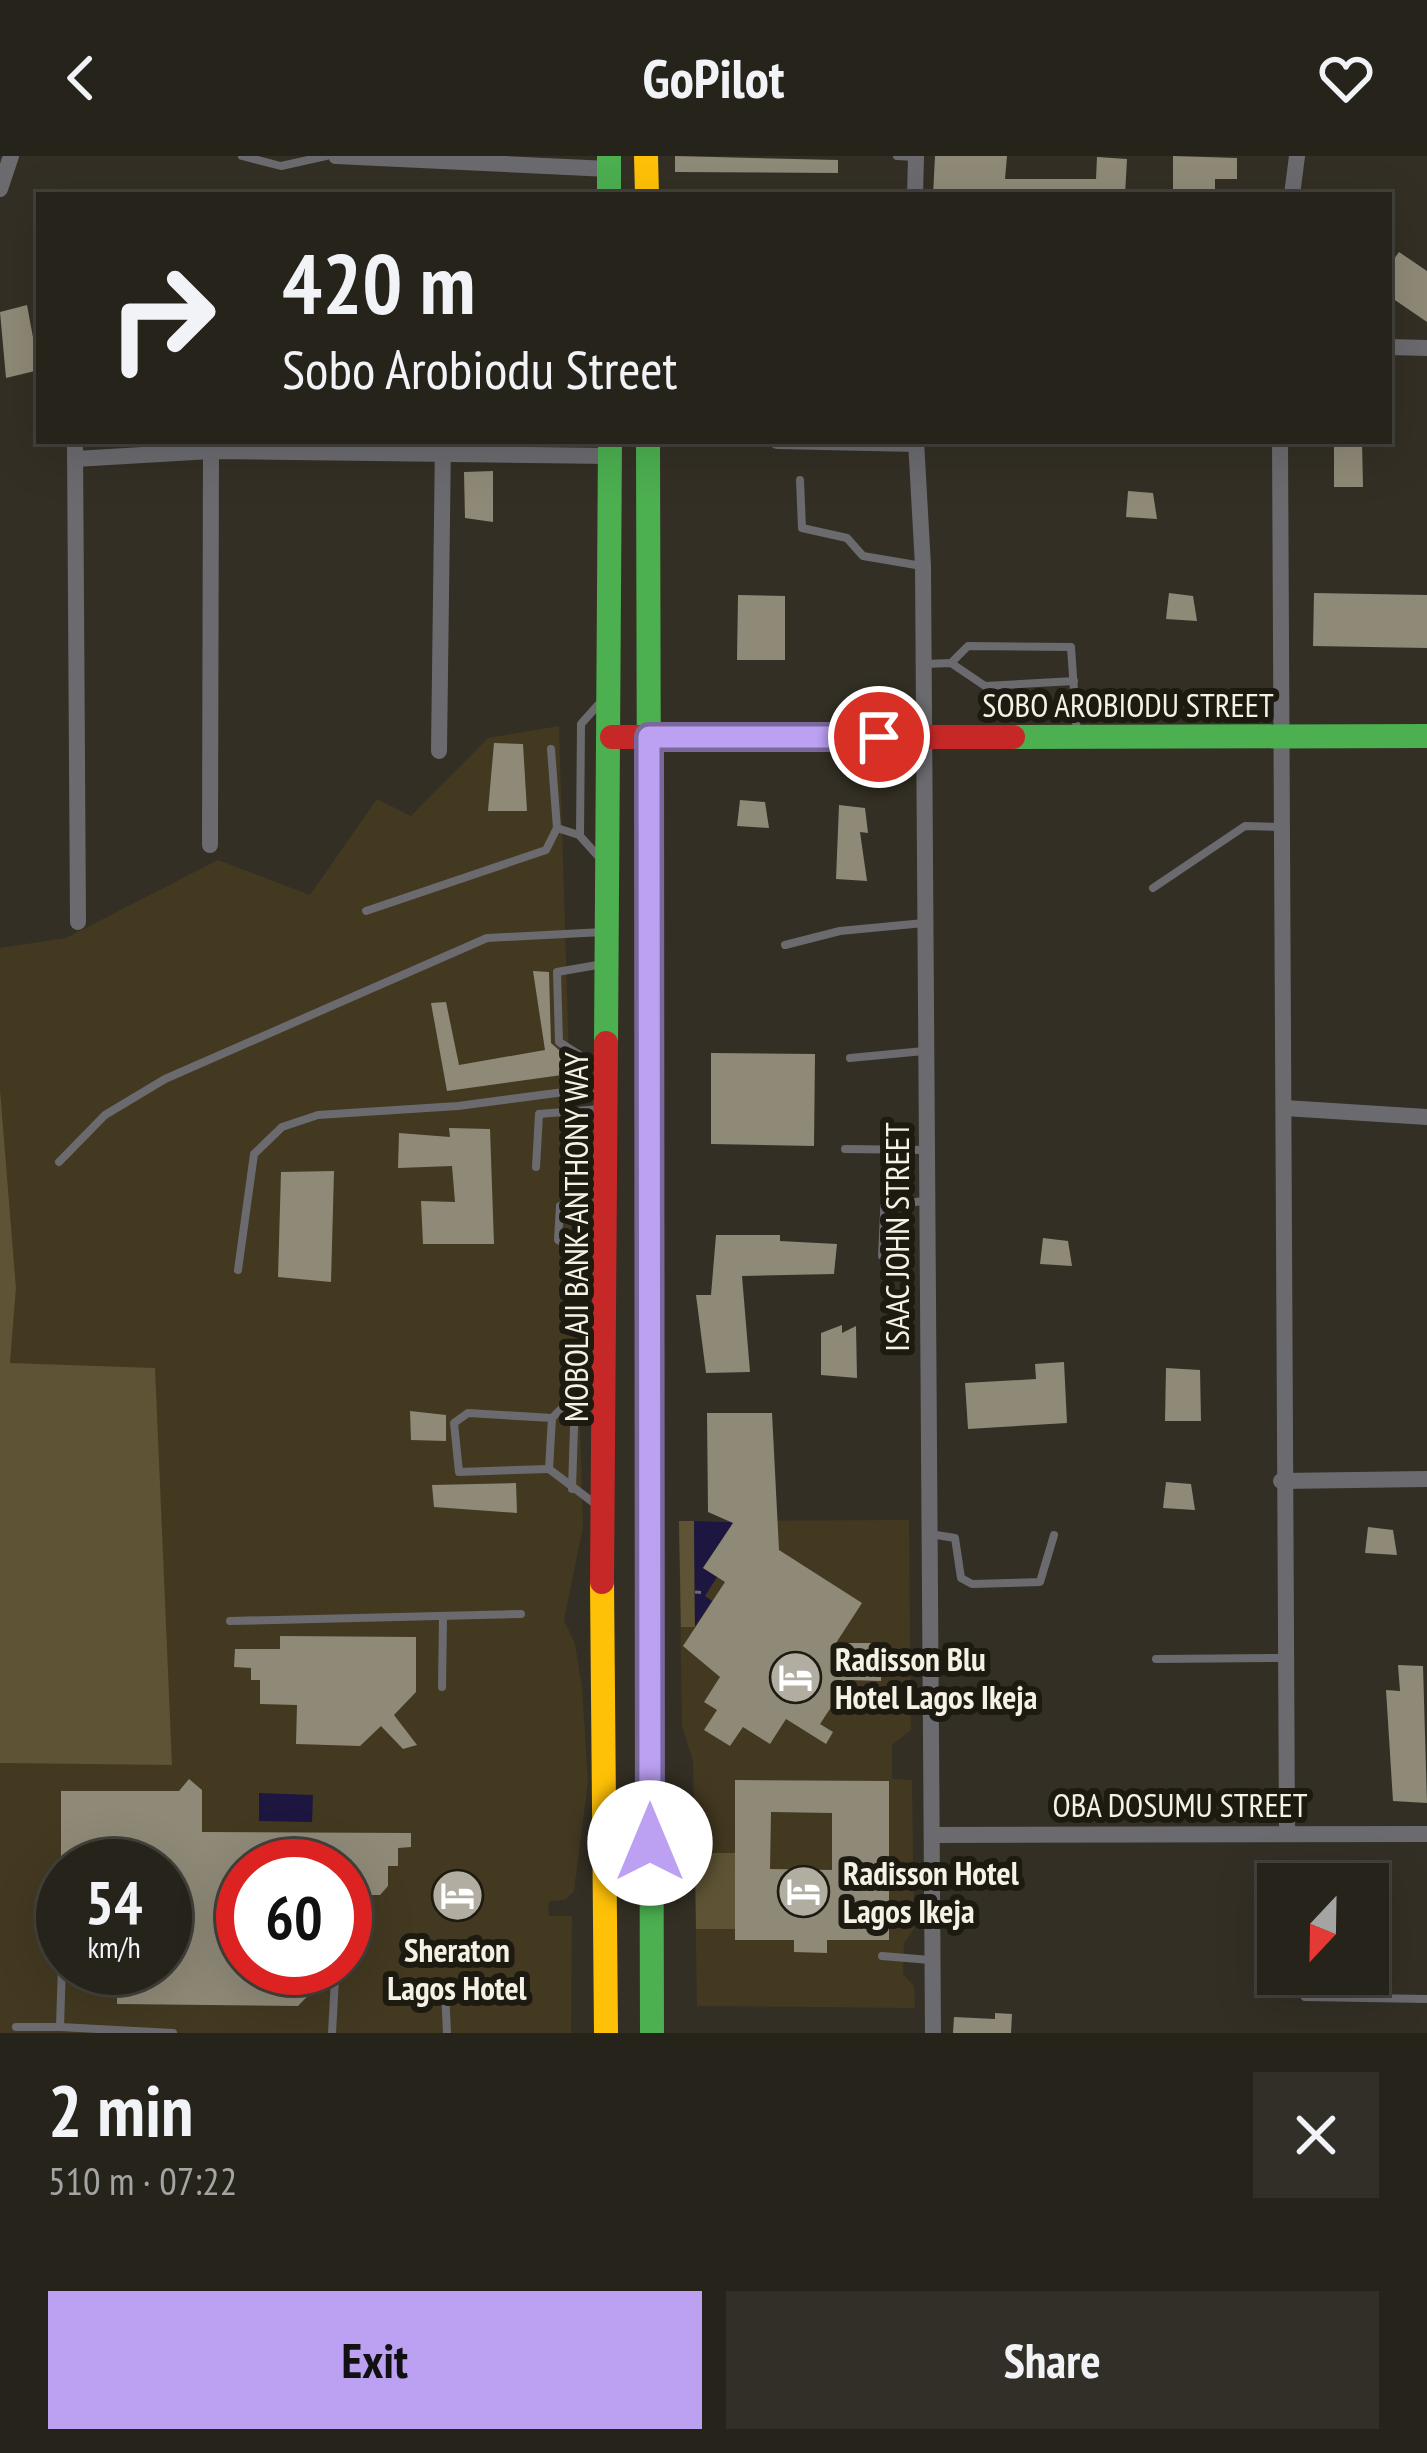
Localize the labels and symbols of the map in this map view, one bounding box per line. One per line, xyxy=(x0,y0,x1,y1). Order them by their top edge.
street label: SOBO AROBIODU STREET xyxy=(982,683,1274,726)
pin xyxy=(828,686,930,788)
street label: MOBOLAJI BANK-ANTHONY WAY xyxy=(554,1052,597,1422)
street label: ISAAC JOHN STREET xyxy=(875,1122,918,1352)
place label: Radisson Blu Hotel Lagos Ikeja xyxy=(835,1637,1037,1718)
hotel icon: Radisson Blu Hotel Lagos Ikeja xyxy=(768,1649,824,1705)
position arrow xyxy=(587,1780,713,1906)
street label: OBA DOSUMU STREET xyxy=(1053,1783,1308,1826)
speed limit sign: 60 xyxy=(216,1839,372,1995)
place label: Radisson Hotel Lagos Ikeja xyxy=(843,1851,1020,1932)
hotel icon: Radisson Hotel Lagos Ikeja xyxy=(776,1863,832,1919)
north arrow xyxy=(1257,1863,1389,1995)
hotel icon: Sheraton Lagos Hotel xyxy=(429,1867,485,1923)
place label: Sheraton Lagos Hotel xyxy=(387,1928,528,2009)

